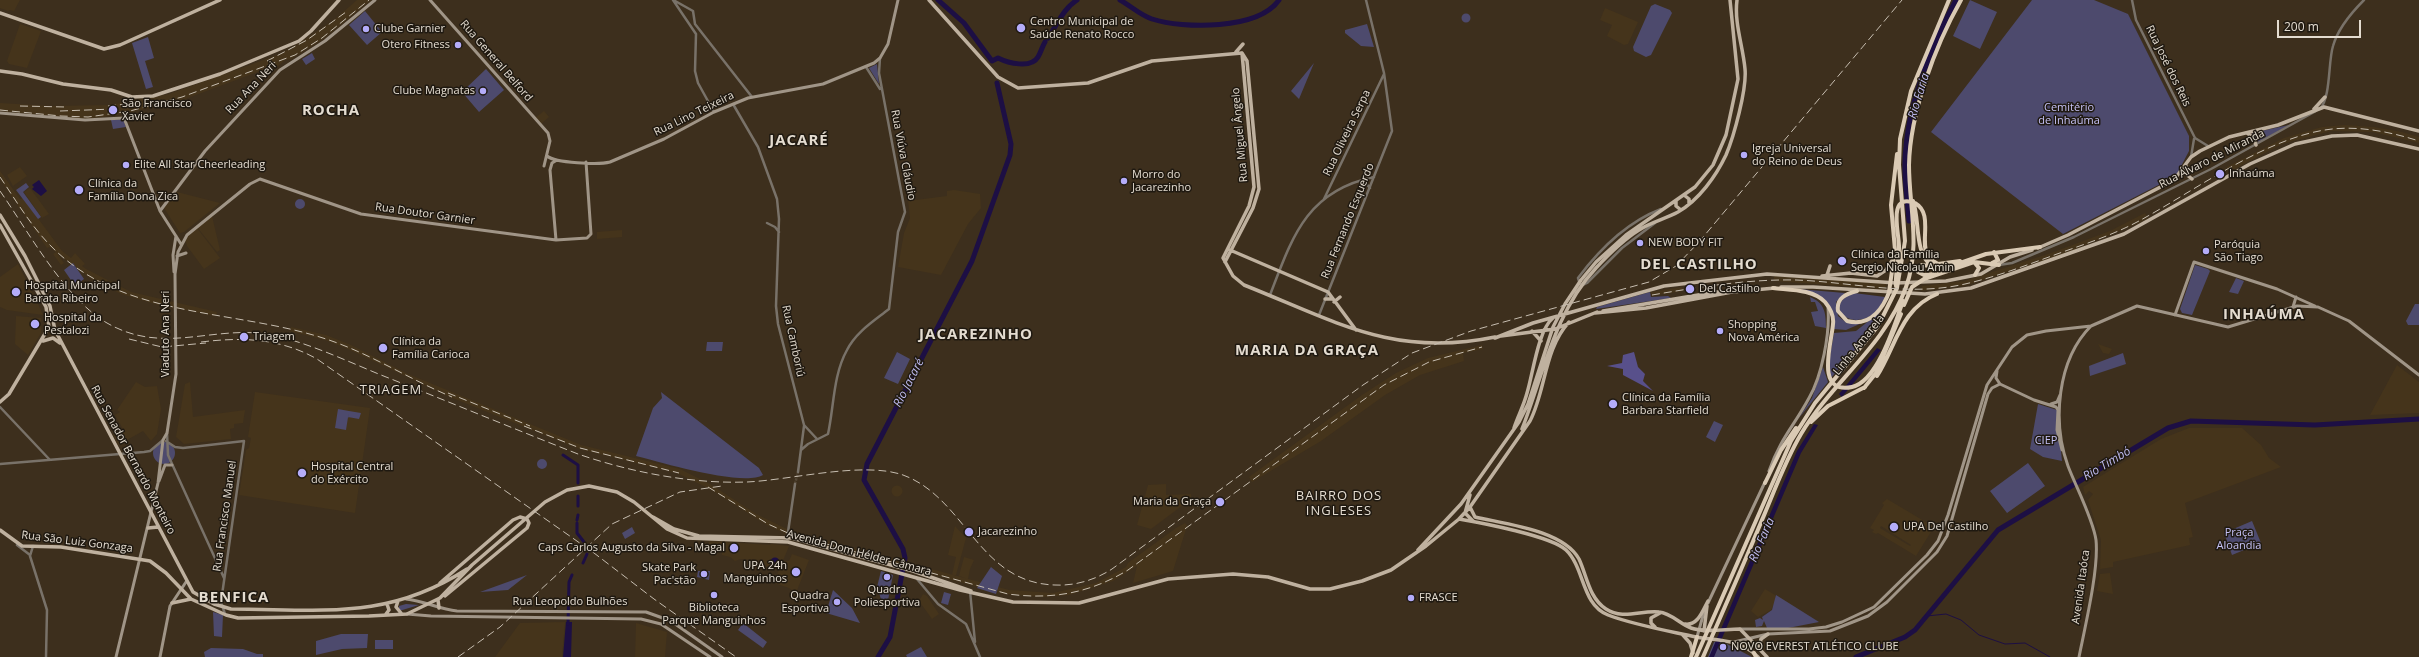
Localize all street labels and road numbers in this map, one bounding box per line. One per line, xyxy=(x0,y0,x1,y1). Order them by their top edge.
street label: Rua General Belford xyxy=(457,18,535,104)
street label: Rua José dos Reis xyxy=(2143,23,2193,109)
street label: Rua Ana Neri xyxy=(223,59,279,117)
street label: Rua Miguel Ângelo xyxy=(1229,87,1251,183)
street label: Rua Oliveira Serpa xyxy=(1320,88,1374,178)
street label: Rua Lino Teixeira xyxy=(652,89,736,139)
street label: Rua Viúva Cláudio xyxy=(888,109,918,201)
street label: Rua Álvaro de Miranda xyxy=(2157,127,2267,191)
street label: Rua Fernando Esquerdo xyxy=(1319,161,1377,281)
street label: Rua Doutor Garnier xyxy=(374,200,476,228)
street label: Viaduto Ana Neri xyxy=(159,291,173,377)
street label: Rua Camboriú xyxy=(779,304,807,378)
street label: Linha Amarela xyxy=(1831,312,1887,378)
street label: Rua Senador Bernardo Monteiro xyxy=(88,383,178,537)
street label: Rua Francisco Manuel xyxy=(211,460,239,572)
street label: Avenida Dom Hélder Câmara xyxy=(785,527,933,579)
street label: Rua São Luiz Gonzaga xyxy=(21,529,133,555)
street label: Avenida Itaóca xyxy=(2069,549,2093,625)
street label: Rua Leopoldo Bulhões xyxy=(513,595,627,609)

